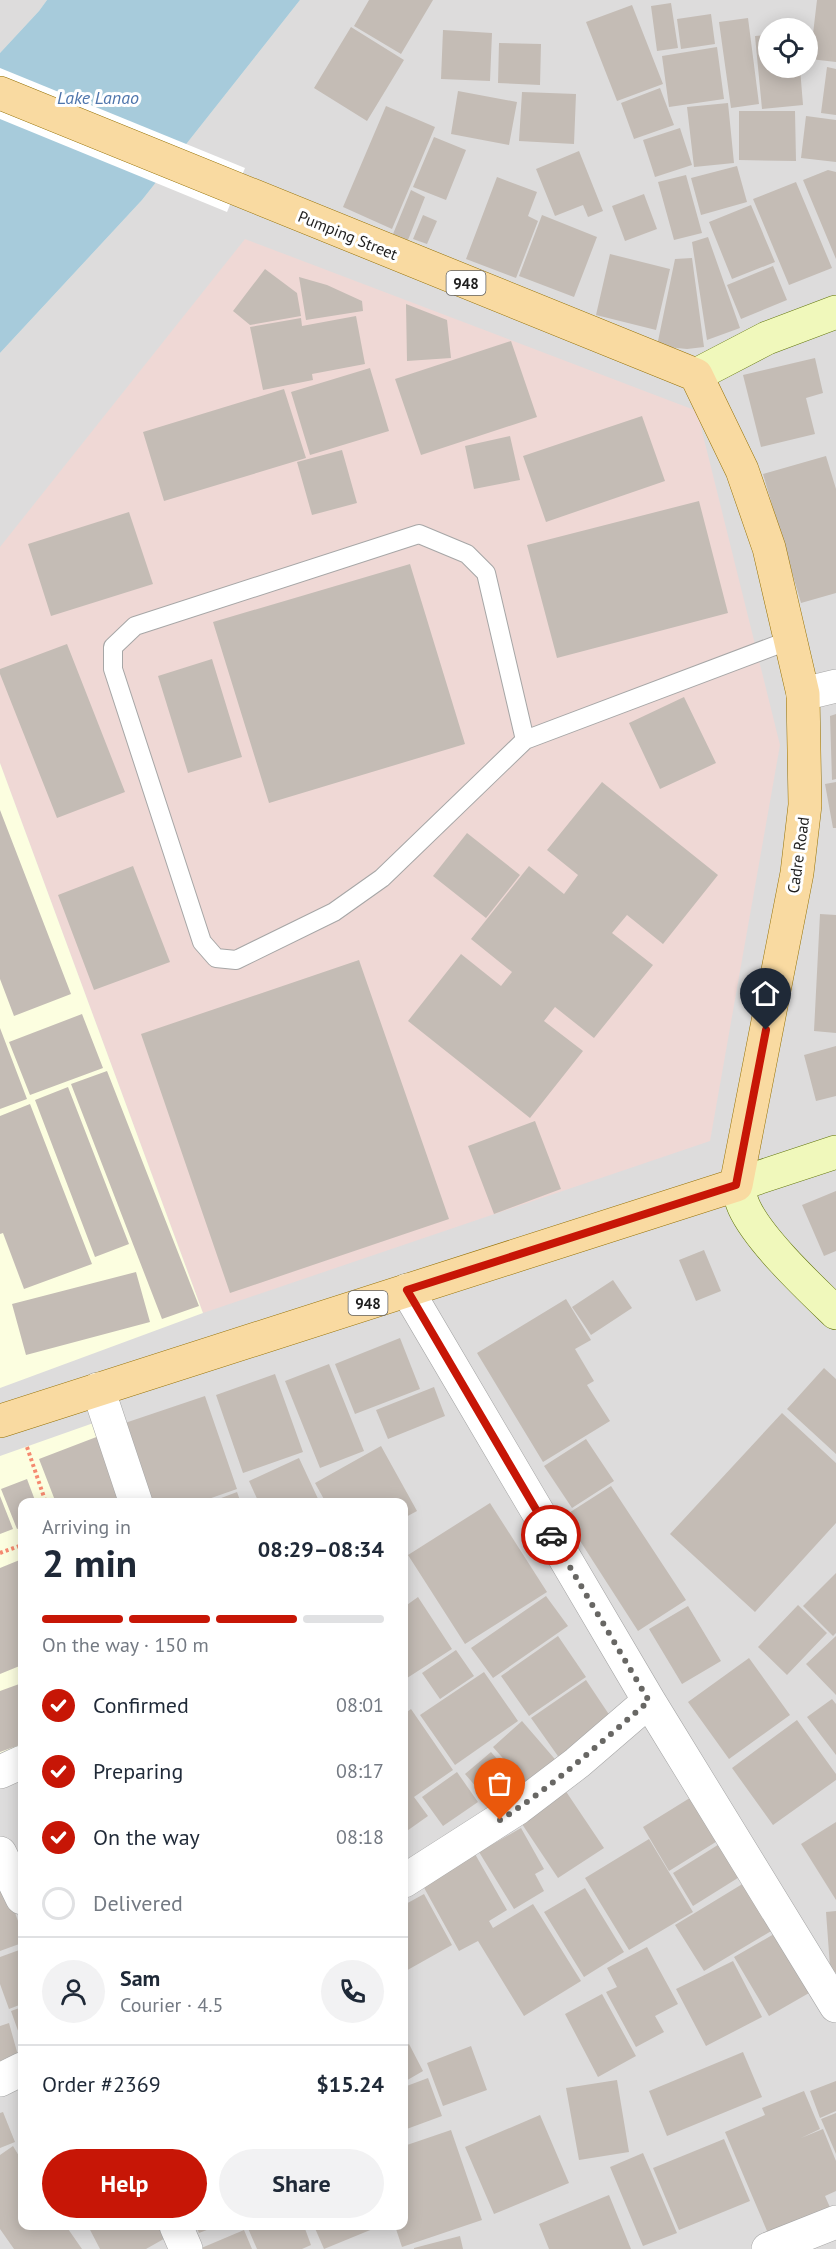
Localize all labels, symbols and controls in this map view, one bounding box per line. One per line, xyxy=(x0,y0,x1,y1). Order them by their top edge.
map controls xyxy=(758,18,818,78)
button: locate xyxy=(758,18,818,78)
water label: Lake Lanao xyxy=(57,86,139,109)
street label: Pumping Street xyxy=(295,206,401,264)
road number: 948 xyxy=(446,271,486,295)
street label: Cadre Road xyxy=(783,815,813,895)
pin xyxy=(740,968,791,1030)
icon: home xyxy=(749,977,782,1010)
road number: 948 xyxy=(348,1291,388,1315)
courier xyxy=(521,1505,581,1565)
text: Arriving in xyxy=(42,1514,131,1540)
icon: car xyxy=(535,1519,568,1552)
text: 08:29–08:34 xyxy=(258,1535,384,1563)
text: 2 min xyxy=(42,1537,137,1588)
text: On the way · 150 m xyxy=(42,1632,209,1658)
icon: check xyxy=(42,1689,75,1722)
text: Confirmed xyxy=(93,1691,189,1719)
text: 08:01 xyxy=(336,1692,384,1718)
icon: check xyxy=(42,1755,75,1788)
text: Preparing xyxy=(93,1757,183,1785)
text: 08:17 xyxy=(336,1758,384,1784)
pin xyxy=(474,1758,525,1820)
icon: bag xyxy=(483,1767,516,1800)
icon: check xyxy=(42,1821,75,1854)
text: On the way xyxy=(93,1823,200,1851)
text: 08:18 xyxy=(336,1824,384,1850)
text: Delivered xyxy=(93,1889,183,1917)
button: person xyxy=(42,1960,105,2023)
button: phone xyxy=(321,1960,384,2023)
text: Sam xyxy=(120,1964,160,1992)
text: Courier · 4.5 xyxy=(120,1992,223,2018)
text: Order #2369 xyxy=(42,2070,161,2098)
text: $15.24 xyxy=(316,2070,384,2098)
button: Help xyxy=(42,2149,207,2218)
button: Share xyxy=(219,2149,384,2218)

